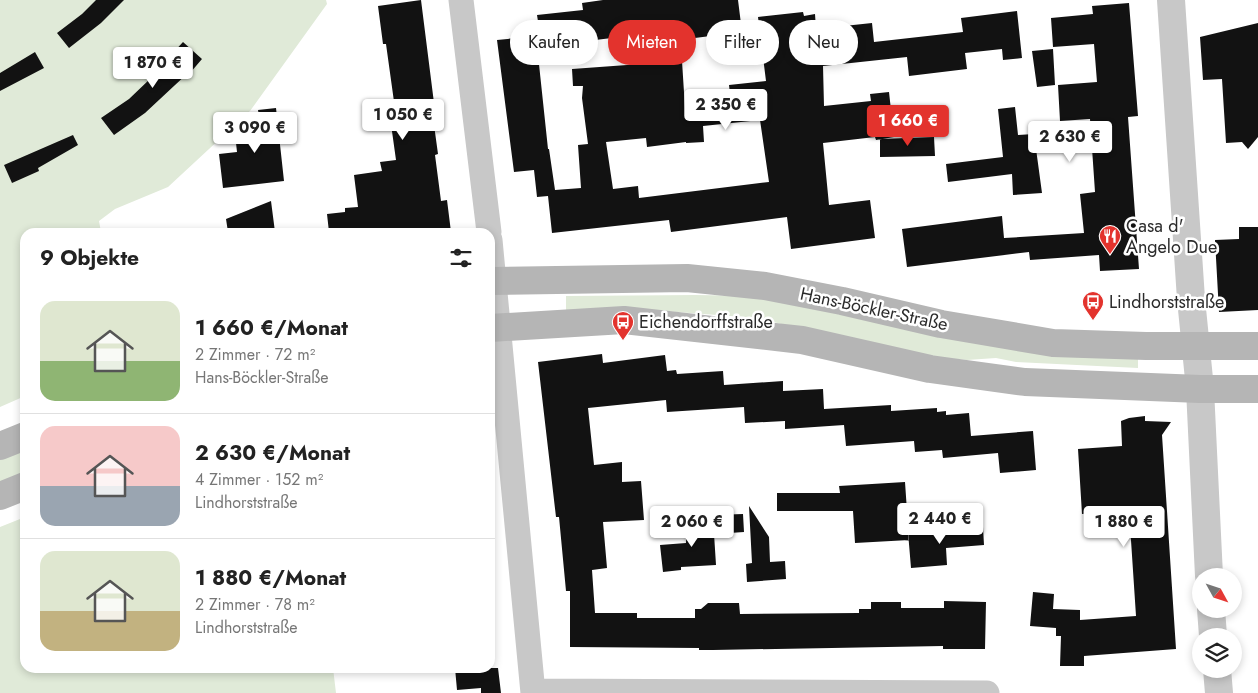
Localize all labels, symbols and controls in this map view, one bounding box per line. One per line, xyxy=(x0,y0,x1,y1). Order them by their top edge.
chip: Kaufen xyxy=(510,20,598,65)
chip: Mieten xyxy=(608,20,696,65)
chip: Filter xyxy=(706,20,779,65)
chip: Neu xyxy=(789,20,858,65)
pin: 1 870 € xyxy=(107,46,199,89)
text: 1 870 € xyxy=(124,51,182,74)
pin: 2 350 € xyxy=(680,88,772,131)
text: 2 350 € xyxy=(695,93,757,116)
pin: 1 050 € xyxy=(357,98,449,141)
text: 1 050 € xyxy=(373,103,433,126)
pin: 1 660 € xyxy=(862,104,954,147)
text: 1 660 € xyxy=(878,109,938,132)
pin: 3 090 € xyxy=(209,112,301,154)
text: 3 090 € xyxy=(224,116,286,139)
pin: 2 630 € xyxy=(1024,120,1116,163)
text: 2 630 € xyxy=(1039,125,1101,148)
place label: Casa d' Angelo Due xyxy=(1126,213,1217,260)
restaurant icon: Casa d' Angelo Due xyxy=(1098,224,1122,255)
text: 9 Objekte xyxy=(40,243,139,273)
icon: filters xyxy=(447,244,475,272)
street label: Hans-Böckler-Straße xyxy=(798,281,950,337)
place label: Lindhorststraße xyxy=(1109,289,1224,315)
bus stop icon: Lindhorststraße xyxy=(1081,290,1105,321)
place label: Eichendorffstraße xyxy=(639,309,773,335)
bus stop icon: Eichendorffstraße xyxy=(611,310,635,341)
text: 1 660 €/Monat xyxy=(195,313,348,343)
icon: home xyxy=(80,321,140,381)
text: 2 Zimmer · 72 m² xyxy=(195,343,315,366)
text: Hans-Böckler-Straße xyxy=(195,366,329,389)
text: 2 630 €/Monat xyxy=(195,438,350,468)
icon: home xyxy=(80,446,140,506)
text: 4 Zimmer · 152 m² xyxy=(195,468,323,491)
text: Lindhorststraße xyxy=(195,491,298,514)
pin: 2 440 € xyxy=(894,502,986,545)
pin: 2 060 € xyxy=(646,506,738,548)
pin: 1 880 € xyxy=(1078,506,1170,548)
text: 2 440 € xyxy=(908,507,972,530)
text: 2 060 € xyxy=(661,510,723,533)
text: 1 880 € xyxy=(1095,510,1153,533)
text: 1 880 €/Monat xyxy=(195,563,346,593)
north arrow xyxy=(1192,568,1242,618)
map controls xyxy=(1192,568,1242,678)
icon: home xyxy=(80,571,140,631)
text: 2 Zimmer · 78 m² xyxy=(195,593,315,616)
text: Lindhorststraße xyxy=(195,616,298,639)
button: layers xyxy=(1192,628,1242,678)

